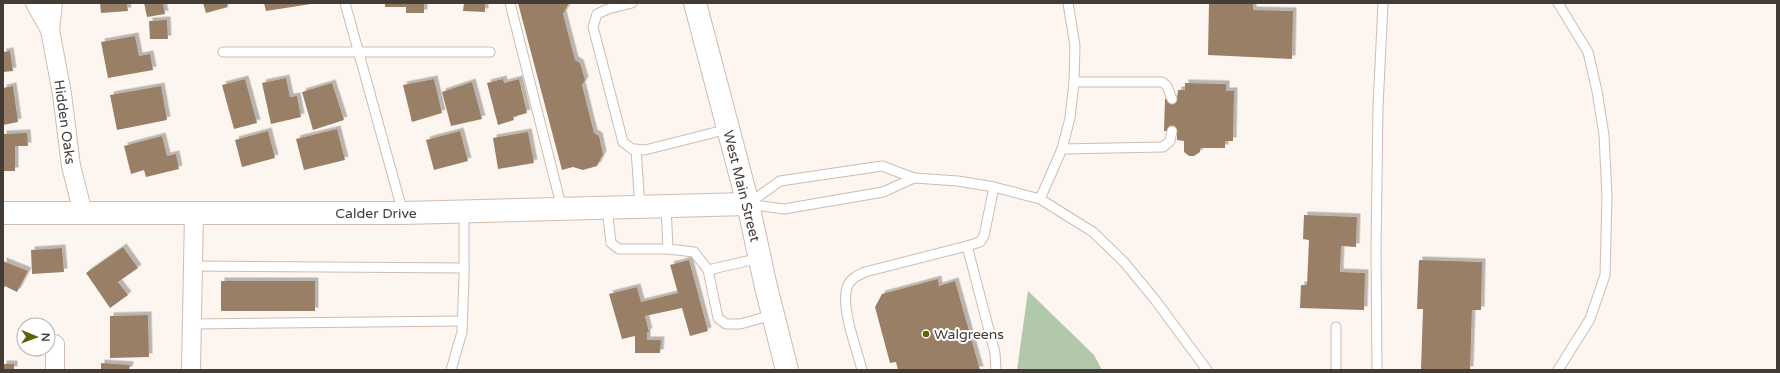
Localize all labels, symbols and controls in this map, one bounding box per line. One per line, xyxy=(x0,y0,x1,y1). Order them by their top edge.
street label: Hidden Oaks xyxy=(50,79,79,166)
street label: West Main Street xyxy=(719,129,764,244)
street label: Calder Drive xyxy=(335,205,417,222)
north arrow xyxy=(16,317,56,357)
place label: Walgreens xyxy=(934,326,1004,343)
marker: Walgreens xyxy=(921,329,931,339)
text: N xyxy=(39,333,52,342)

